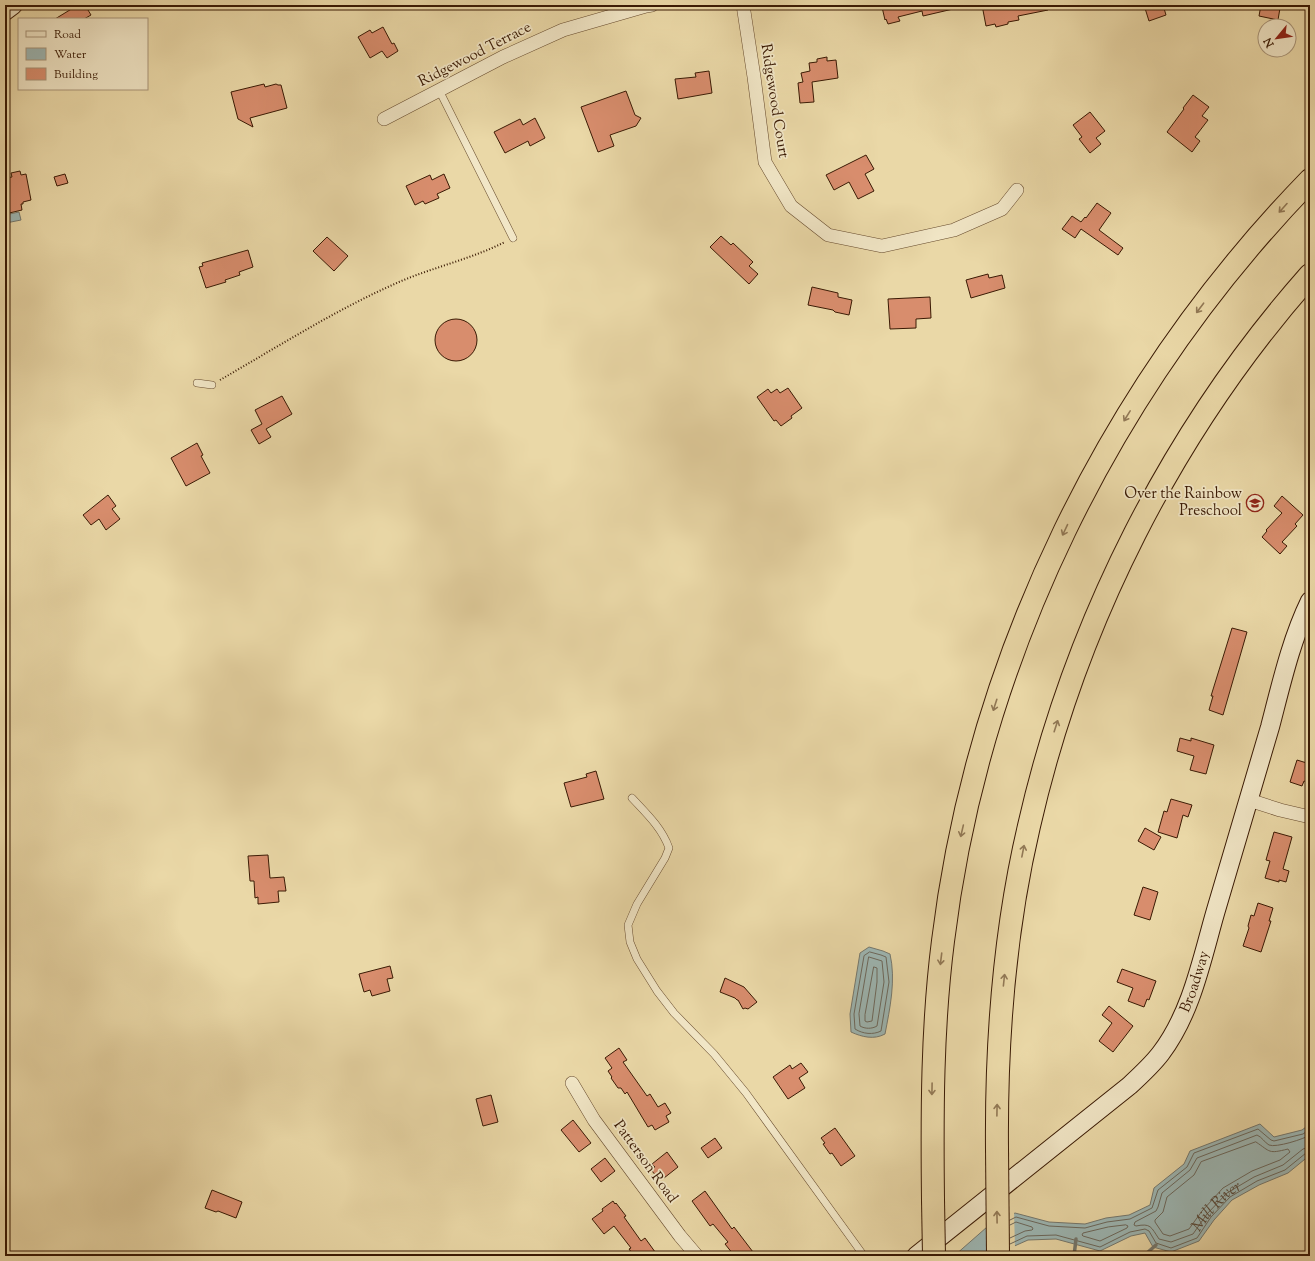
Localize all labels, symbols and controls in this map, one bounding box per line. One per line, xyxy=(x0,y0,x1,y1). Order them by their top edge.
street label: Ridgewood Terrace xyxy=(415,17,535,93)
legend xyxy=(18,18,148,90)
north arrow xyxy=(1257,18,1297,58)
text: Road xyxy=(54,26,81,44)
text: N xyxy=(1260,34,1279,51)
street label: Ridgewood Court xyxy=(755,42,793,160)
text: Water xyxy=(54,46,87,64)
text: Building xyxy=(54,66,98,84)
one-way arrow xyxy=(1279,203,1288,214)
one-way arrow xyxy=(1196,303,1204,314)
one-way arrow xyxy=(1123,410,1131,421)
place label: Over the Rainbow Preschool xyxy=(1124,484,1242,522)
school or university icon: Over the Rainbow Preschool xyxy=(1245,493,1265,513)
one-way arrow xyxy=(1061,523,1068,535)
one-way arrow xyxy=(991,699,998,712)
one-way arrow xyxy=(1053,720,1061,732)
one-way arrow xyxy=(957,824,965,837)
one-way arrow xyxy=(1020,845,1028,858)
street label: Broadway xyxy=(1175,948,1215,1016)
one-way arrow xyxy=(937,952,945,965)
one-way arrow xyxy=(1000,974,1008,987)
one-way arrow xyxy=(928,1082,936,1095)
one-way arrow xyxy=(993,1104,1001,1117)
street label: Patterson Road xyxy=(608,1116,683,1208)
water label: Mill River xyxy=(1186,1175,1246,1237)
one-way arrow xyxy=(993,1211,1001,1224)

